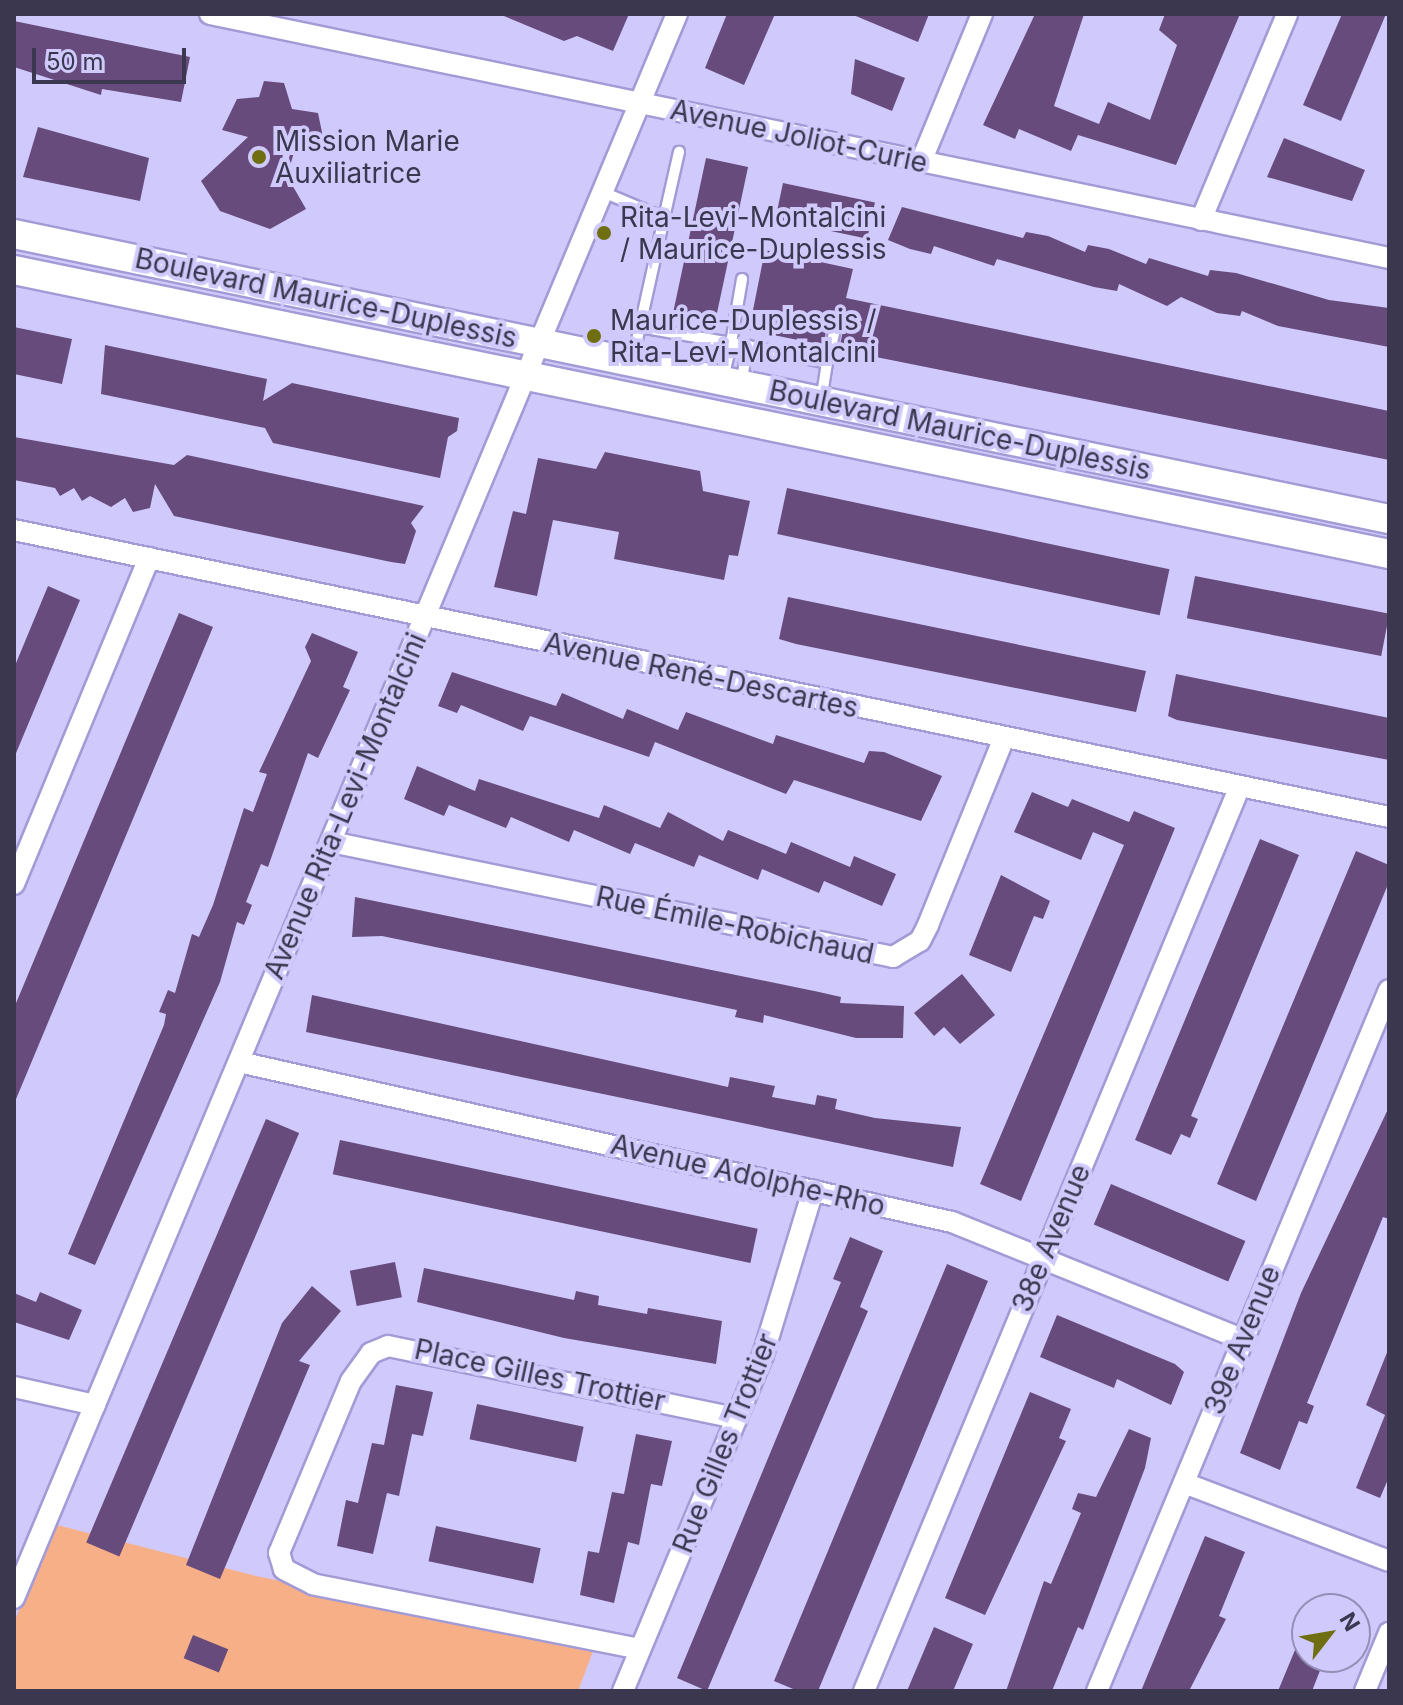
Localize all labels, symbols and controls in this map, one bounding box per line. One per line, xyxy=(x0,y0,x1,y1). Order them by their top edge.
scale bar xyxy=(36,32,190,82)
text: 50 m xyxy=(46,47,104,76)
street label: Avenue Joliot-Curie xyxy=(667,92,931,180)
place label: Mission Marie Auxiliatrice xyxy=(275,124,460,190)
marker: Mission Marie Auxiliatrice xyxy=(250,148,268,166)
place label: Rita-Levi-Montalcini / Maurice-Duplessis xyxy=(620,200,887,266)
marker: Rita-Levi-Montalcini / Maurice-Duplessis xyxy=(595,224,613,242)
street label: Boulevard Maurice-Duplessis xyxy=(132,241,520,355)
place label: Maurice-Duplessis / Rita-Levi-Montalcini xyxy=(610,303,877,369)
marker: Maurice-Duplessis / Rita-Levi-Montalcini xyxy=(585,327,603,345)
street label: Boulevard Maurice-Duplessis xyxy=(766,373,1154,487)
street label: Avenue René-Descartes xyxy=(541,625,861,725)
street label: Avenue Rita-Levi-Montalcini xyxy=(257,628,433,984)
street label: Rue Émile-Robichaud xyxy=(593,879,877,971)
street label: Avenue Adolphe-Rho xyxy=(608,1127,888,1223)
street label: 38e Avenue xyxy=(1005,1159,1097,1317)
street label: 39e Avenue xyxy=(1197,1261,1287,1419)
street label: Rue Gilles Trottier xyxy=(666,1328,784,1558)
street label: Place Gilles Trottier xyxy=(412,1332,668,1418)
north arrow xyxy=(1291,1593,1371,1673)
text: N xyxy=(1334,1608,1365,1636)

